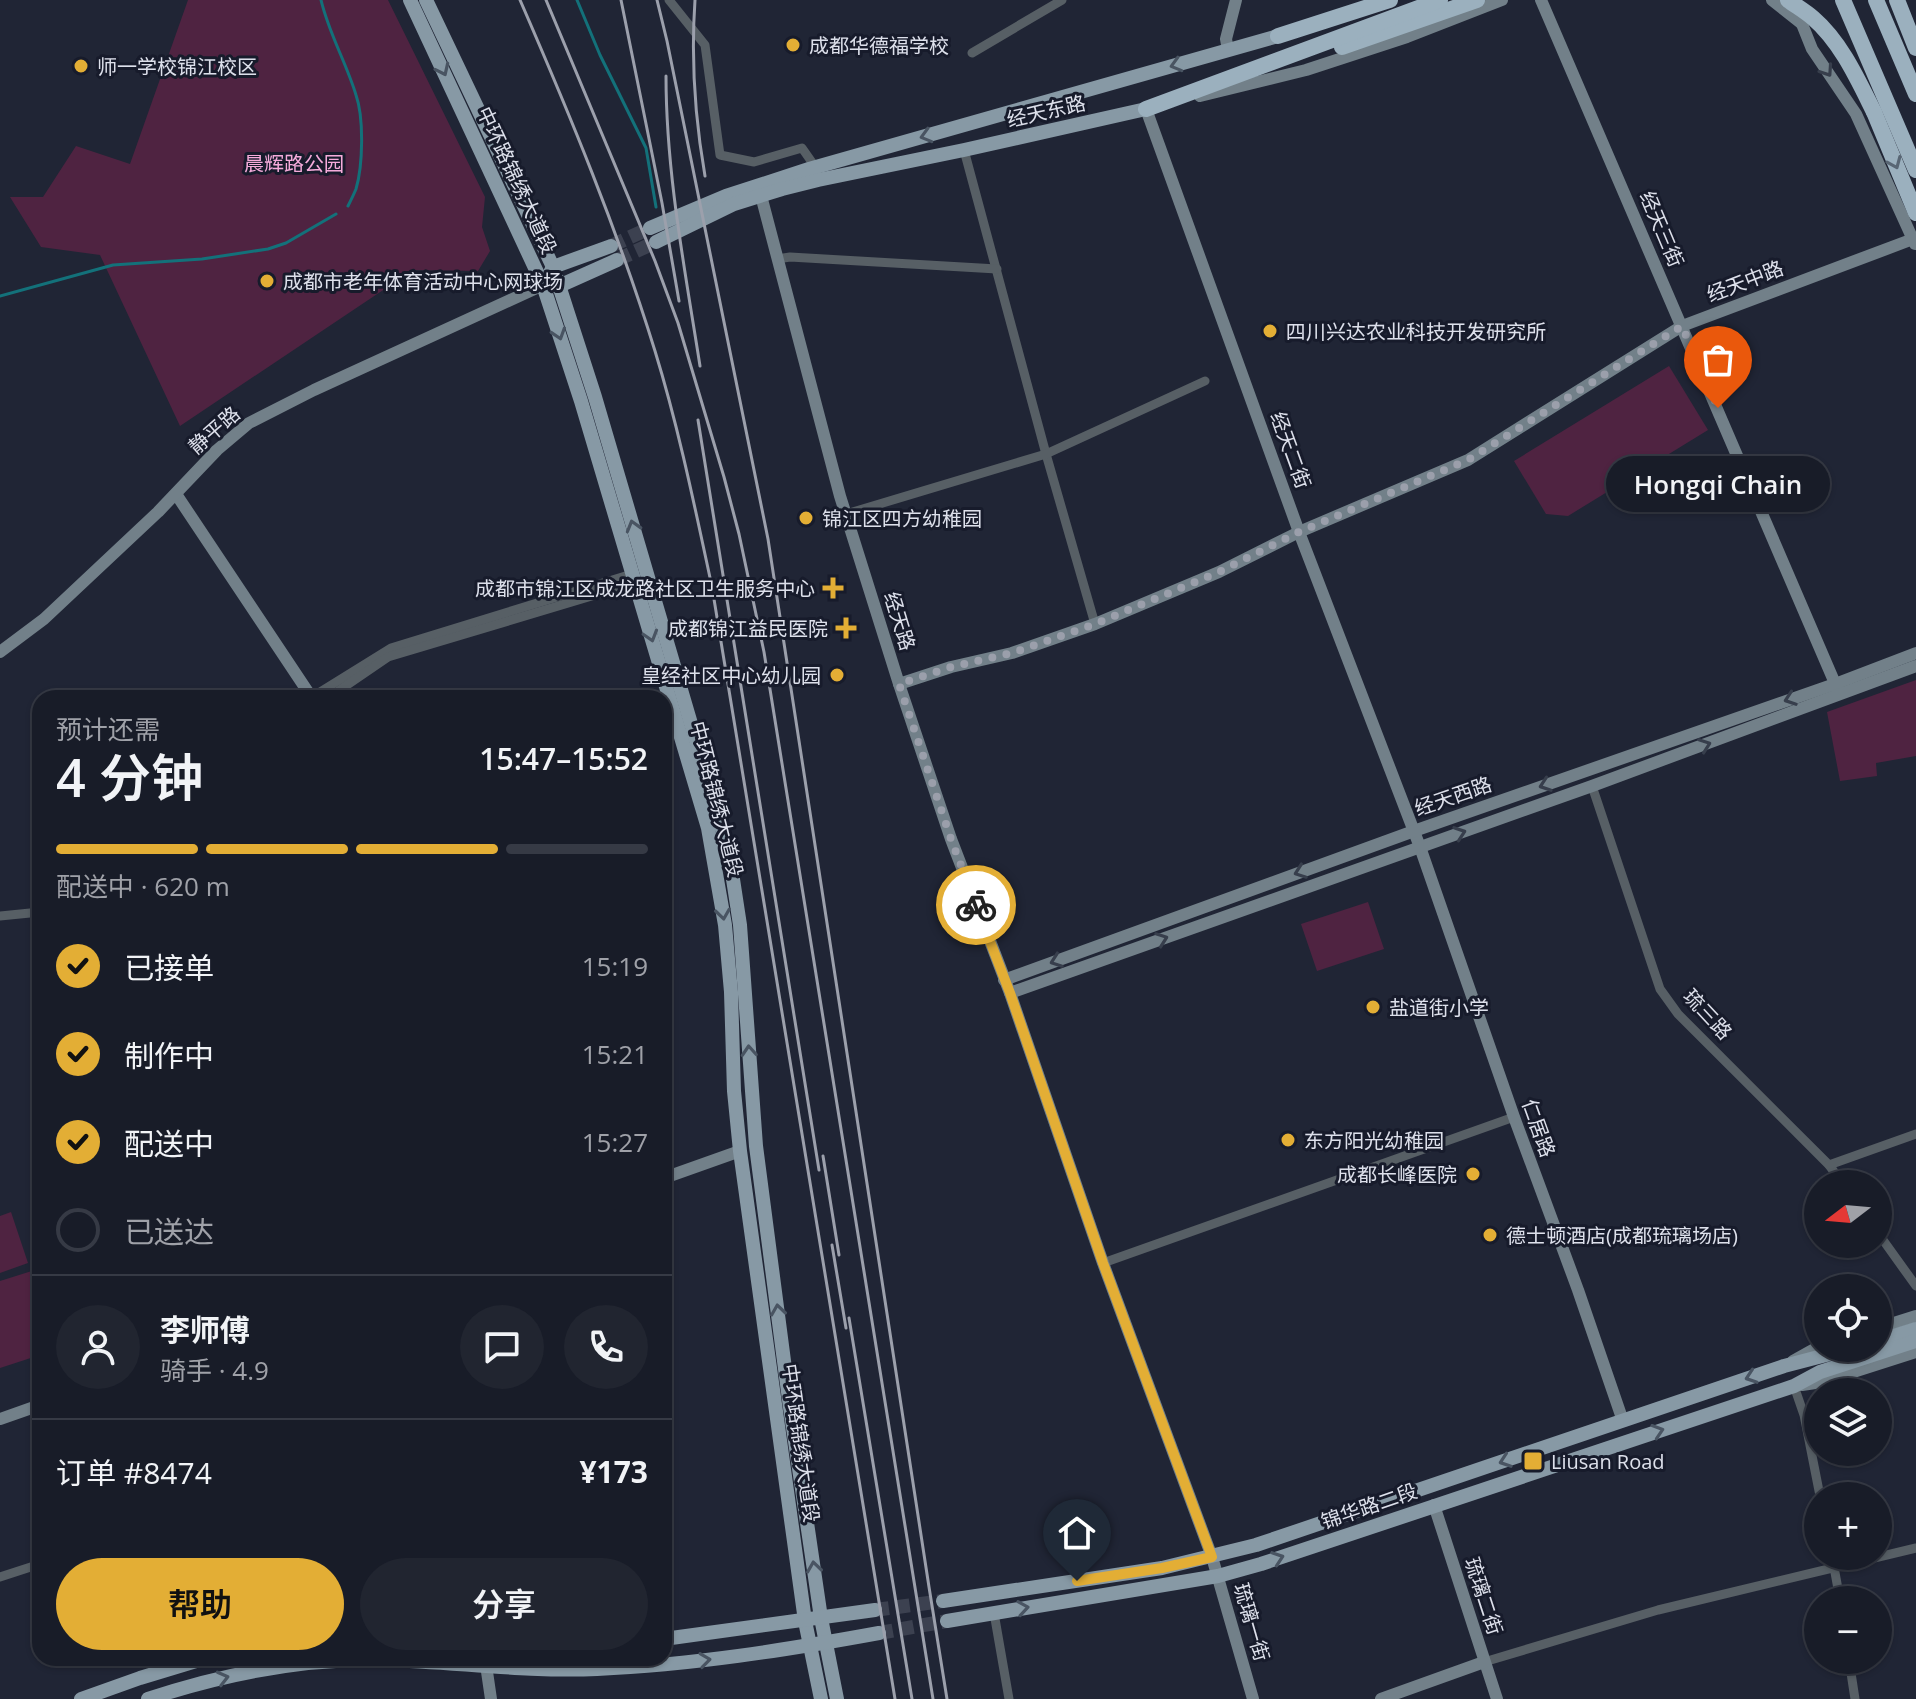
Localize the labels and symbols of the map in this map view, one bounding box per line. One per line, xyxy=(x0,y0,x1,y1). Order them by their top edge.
place label: 成都华德福学校 xyxy=(809,32,949,59)
marker: 成都华德福学校 xyxy=(784,36,802,54)
place label: 师一学校锦江校区 xyxy=(97,53,257,80)
one-way arrow xyxy=(1169,56,1183,72)
marker: 师一学校锦江校区 xyxy=(72,57,90,75)
one-way arrow xyxy=(433,62,449,77)
one-way arrow xyxy=(1817,62,1832,76)
street label: 经天东路 xyxy=(1004,89,1088,133)
street label: 中环路锦绣大道段 xyxy=(471,102,563,258)
one-way arrow xyxy=(919,127,933,144)
park label: 晨辉路公园 xyxy=(244,150,344,177)
one-way arrow xyxy=(1885,154,1901,169)
street label: 经天三街 xyxy=(1634,187,1690,271)
street label: 经天中路 xyxy=(1703,254,1787,308)
place label: 成都市老年体育活动中心网球场 xyxy=(283,268,563,295)
marker: 成都市老年体育活动中心网球场 xyxy=(258,272,276,290)
place label: 四川兴达农业科技开发研究所 xyxy=(1286,318,1546,345)
marker: 四川兴达农业科技开发研究所 xyxy=(1261,322,1279,340)
one-way arrow xyxy=(550,326,566,340)
pin xyxy=(1684,326,1752,408)
street label: 静平路 xyxy=(183,400,245,460)
street label: 经天二街 xyxy=(1265,408,1317,492)
callout: Hongqi Chain xyxy=(1606,456,1830,512)
place label: 锦江区四方幼稚园 xyxy=(822,505,982,532)
marker: 锦江区四方幼稚园 xyxy=(797,509,815,527)
one-way arrow xyxy=(626,520,642,534)
place label: 成都市锦江区成龙路社区卫生服务中心 xyxy=(475,575,815,602)
marker: 成都市锦江区成龙路社区卫生服务中心 xyxy=(822,577,844,599)
street label: 经天路 xyxy=(878,588,922,654)
place label: 成都锦江益民医院 xyxy=(668,615,828,642)
marker: 成都锦江益民医院 xyxy=(835,617,857,639)
one-way arrow xyxy=(642,629,658,643)
place label: 皇经社区中心幼儿园 xyxy=(641,662,821,689)
marker: 皇经社区中心幼儿园 xyxy=(828,666,846,684)
one-way arrow xyxy=(1784,690,1798,706)
street label: 中环路锦绣大道段 xyxy=(685,718,749,880)
one-way arrow xyxy=(1697,738,1711,755)
street label: 经天西路 xyxy=(1411,770,1495,822)
one-way arrow xyxy=(1539,776,1553,792)
one-way arrow xyxy=(1452,826,1466,843)
one-way arrow xyxy=(1294,863,1308,879)
courier xyxy=(936,865,1016,945)
one-way arrow xyxy=(714,908,731,921)
one-way arrow xyxy=(1154,932,1168,949)
one-way arrow xyxy=(1049,951,1063,968)
street label: 琉三路 xyxy=(1678,983,1738,1045)
place label: 盐道街小学 xyxy=(1389,994,1489,1021)
marker: 盐道街小学 xyxy=(1364,998,1382,1016)
one-way arrow xyxy=(741,1044,758,1057)
street label: 仁居路 xyxy=(1516,1095,1562,1161)
place label: 东方阳光幼稚园 xyxy=(1304,1127,1444,1154)
marker: 东方阳光幼稚园 xyxy=(1279,1131,1297,1149)
place label: 成都长峰医院 xyxy=(1337,1161,1457,1188)
marker: 成都长峰医院 xyxy=(1464,1165,1482,1183)
north arrow xyxy=(1804,1170,1892,1258)
place label: 德士顿酒店(成都琉璃场店) xyxy=(1506,1222,1738,1249)
marker: 德士顿酒店(成都琉璃场店) xyxy=(1481,1226,1499,1244)
one-way arrow xyxy=(769,1303,786,1316)
street label: 中环路锦绣大道段 xyxy=(776,1362,826,1524)
one-way arrow xyxy=(1745,1368,1759,1384)
one-way arrow xyxy=(1650,1425,1664,1441)
place label: Liusan Road xyxy=(1551,1448,1665,1475)
marker: Liusan Road xyxy=(1522,1450,1544,1472)
one-way arrow xyxy=(1499,1452,1513,1468)
street label: 锦华路二段 xyxy=(1317,1477,1421,1535)
pin xyxy=(1043,1499,1111,1581)
one-way arrow xyxy=(1271,1551,1284,1567)
street label: 琉璃二街 xyxy=(1459,1554,1509,1638)
one-way arrow xyxy=(806,1560,823,1574)
street label: 琉璃一街 xyxy=(1228,1580,1276,1664)
one-way arrow xyxy=(1017,1600,1030,1617)
one-way arrow xyxy=(698,1652,712,1669)
one-way arrow xyxy=(216,1670,229,1687)

